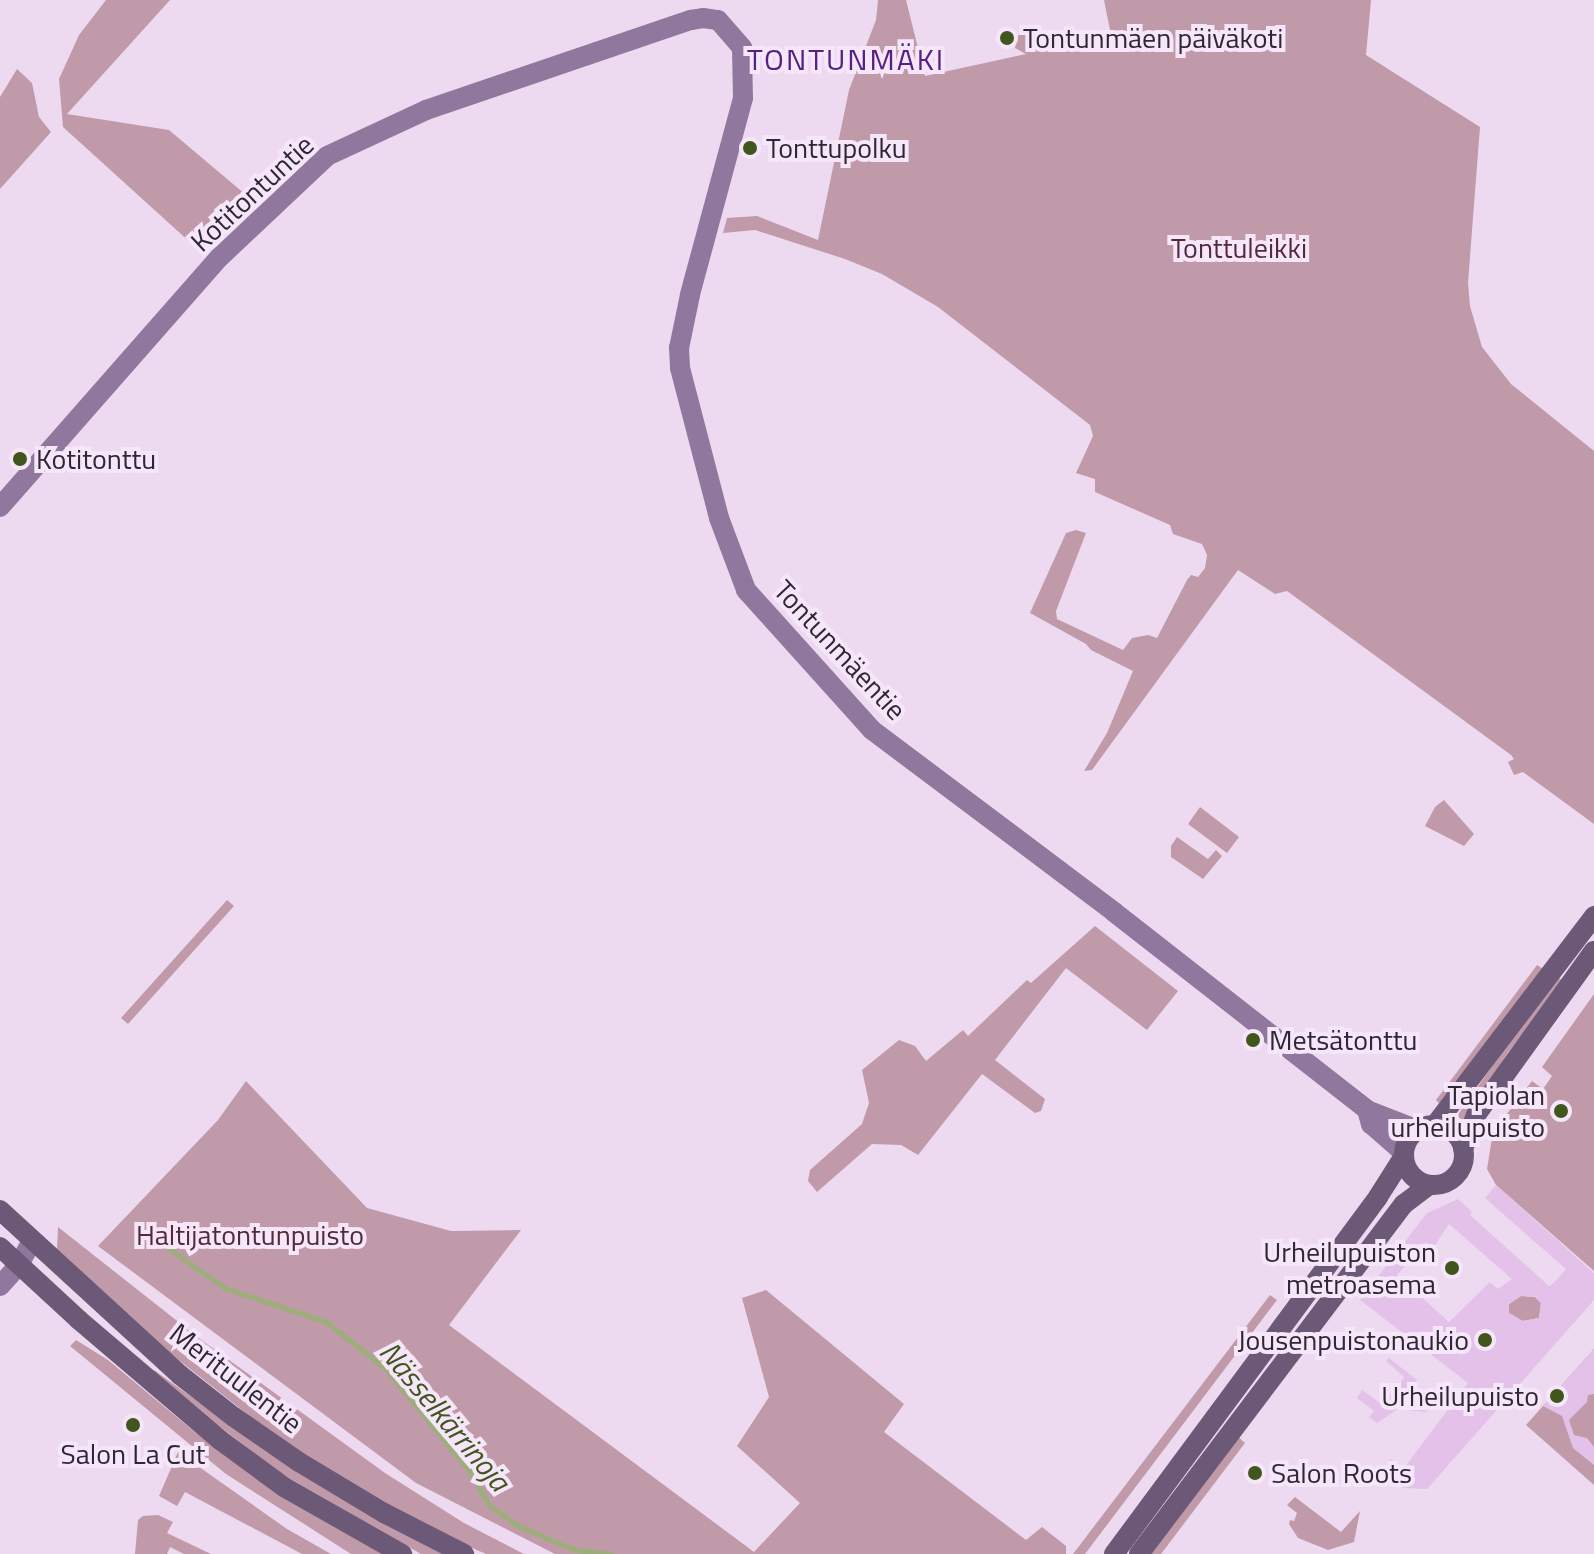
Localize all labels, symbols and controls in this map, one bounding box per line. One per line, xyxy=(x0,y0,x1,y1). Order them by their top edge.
place label: Tontunmäen päiväkoti xyxy=(1023,21,1283,55)
marker: Tontunmäen päiväkoti xyxy=(998,29,1016,47)
district label: TONTUNMÄKI xyxy=(747,41,945,77)
street label: Kotitontuntie xyxy=(184,128,320,258)
place label: Tonttupolku xyxy=(766,131,907,165)
marker: Tonttupolku xyxy=(741,139,759,157)
park label: Tonttuleikki xyxy=(1171,231,1307,265)
place label: Kotitonttu xyxy=(36,442,156,476)
marker: Kotitonttu xyxy=(11,450,29,468)
street label: Tontunmäentie xyxy=(767,573,913,727)
place label: Metsätonttu xyxy=(1269,1023,1417,1057)
marker: Metsätonttu xyxy=(1244,1031,1262,1049)
place label: Tapiolan urheilupuisto xyxy=(1390,1078,1545,1144)
marker: Tapiolan urheilupuisto xyxy=(1552,1102,1570,1120)
park label: Haltijatontunpuisto xyxy=(136,1218,364,1252)
place label: Urheilupuiston metroasema xyxy=(1263,1235,1436,1301)
marker: Urheilupuiston metroasema xyxy=(1443,1259,1461,1277)
street label: Merituulentie xyxy=(163,1316,309,1440)
place label: Jousenpuistonaukio xyxy=(1238,1323,1469,1357)
marker: Jousenpuistonaukio xyxy=(1476,1331,1494,1349)
water label: Nässelkärrinoja xyxy=(372,1334,518,1498)
place label: Urheilupuisto xyxy=(1381,1379,1539,1413)
marker: Urheilupuisto xyxy=(1546,1385,1568,1407)
marker: Salon La Cut xyxy=(124,1416,142,1434)
place label: Salon La Cut xyxy=(61,1437,205,1471)
place label: Salon Roots xyxy=(1271,1456,1412,1490)
marker: Salon Roots xyxy=(1246,1464,1264,1482)

